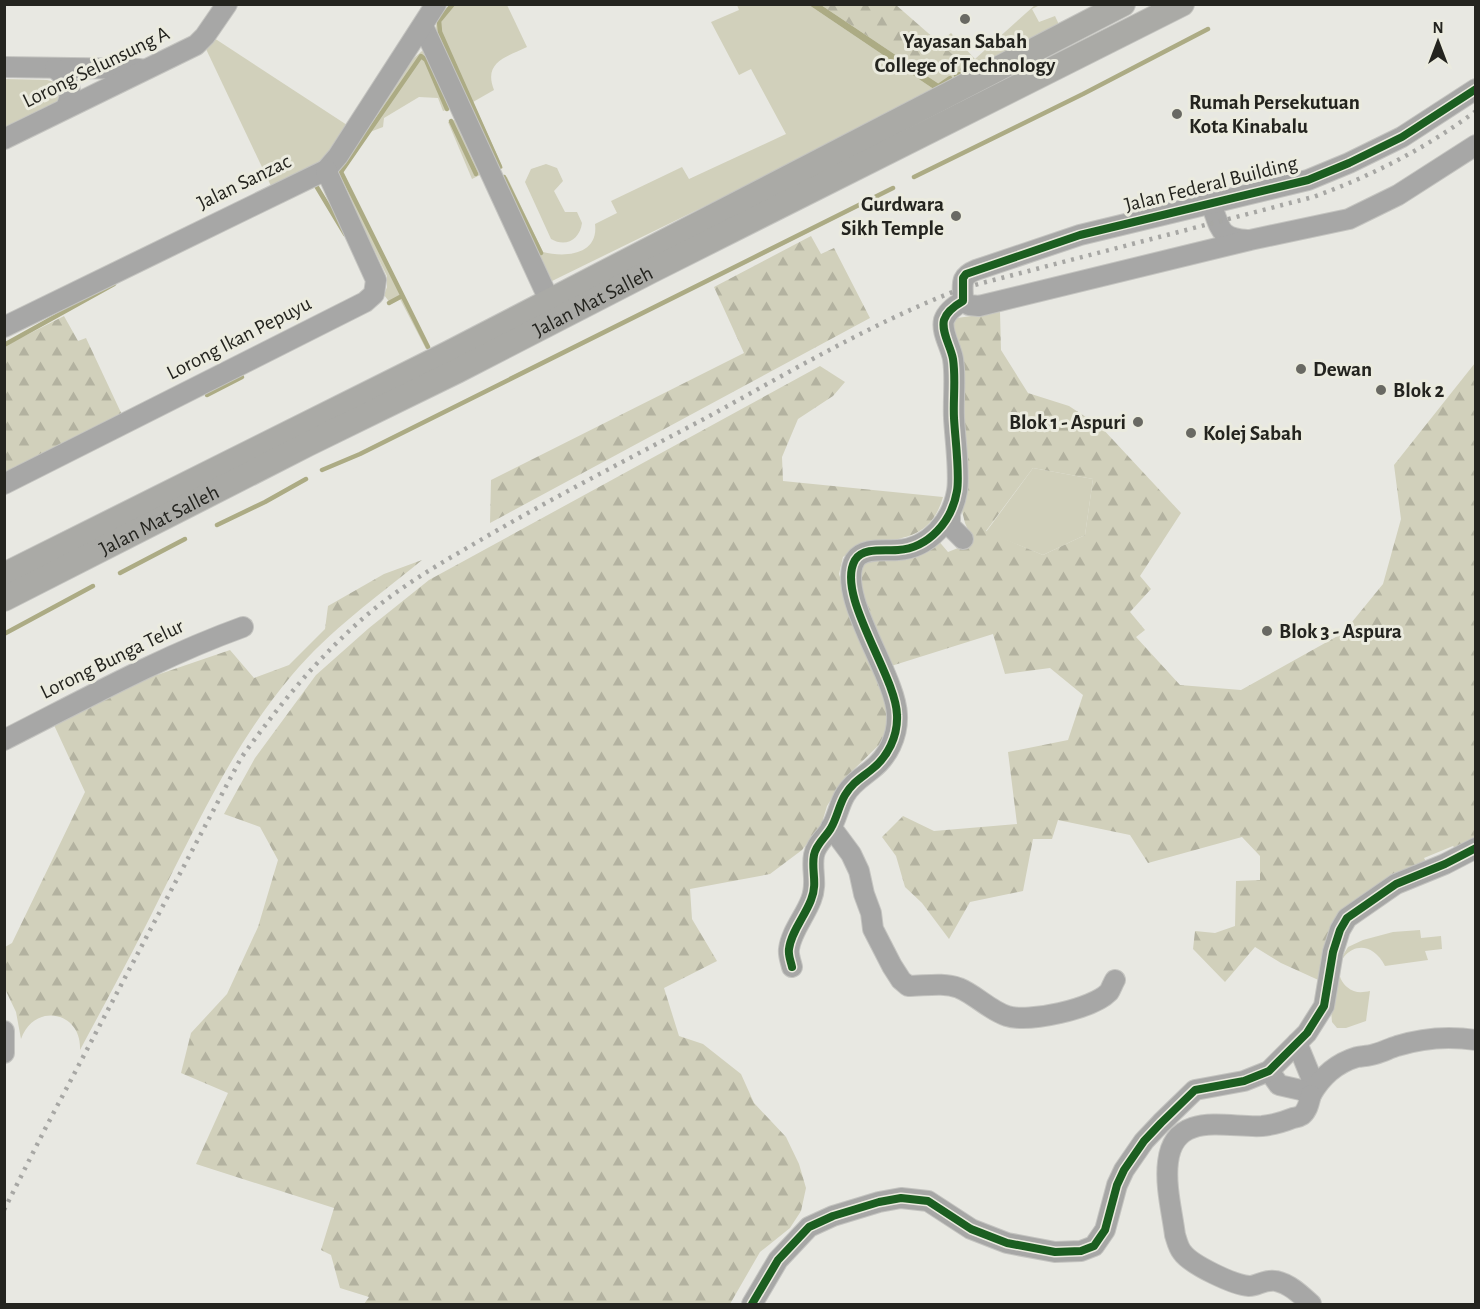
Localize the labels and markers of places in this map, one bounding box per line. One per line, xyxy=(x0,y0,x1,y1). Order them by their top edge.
marker: Yayasan Sabah College of Technology xyxy=(958,12,972,26)
place label: Yayasan Sabah College of Technology xyxy=(875,31,1056,76)
place label: Rumah Persekutuan Kota Kinabalu xyxy=(1189,92,1360,137)
marker: Rumah Persekutuan Kota Kinabalu xyxy=(1170,107,1184,121)
place label: Gurdwara Sikh Temple xyxy=(841,194,944,239)
marker: Gurdwara Sikh Temple xyxy=(949,209,963,223)
place label: Dewan xyxy=(1313,359,1372,380)
marker: Dewan xyxy=(1294,362,1308,376)
place label: Blok 2 xyxy=(1393,380,1445,401)
marker: Blok 2 xyxy=(1374,383,1388,397)
place label: Blok 1 - Aspuri xyxy=(1009,412,1126,433)
marker: Blok 1 - Aspuri xyxy=(1131,415,1145,429)
place label: Kolej Sabah xyxy=(1203,423,1302,444)
marker: Kolej Sabah xyxy=(1184,426,1198,440)
place label: Blok 3 - Aspura xyxy=(1279,621,1402,642)
marker: Blok 3 - Aspura xyxy=(1260,624,1274,638)

